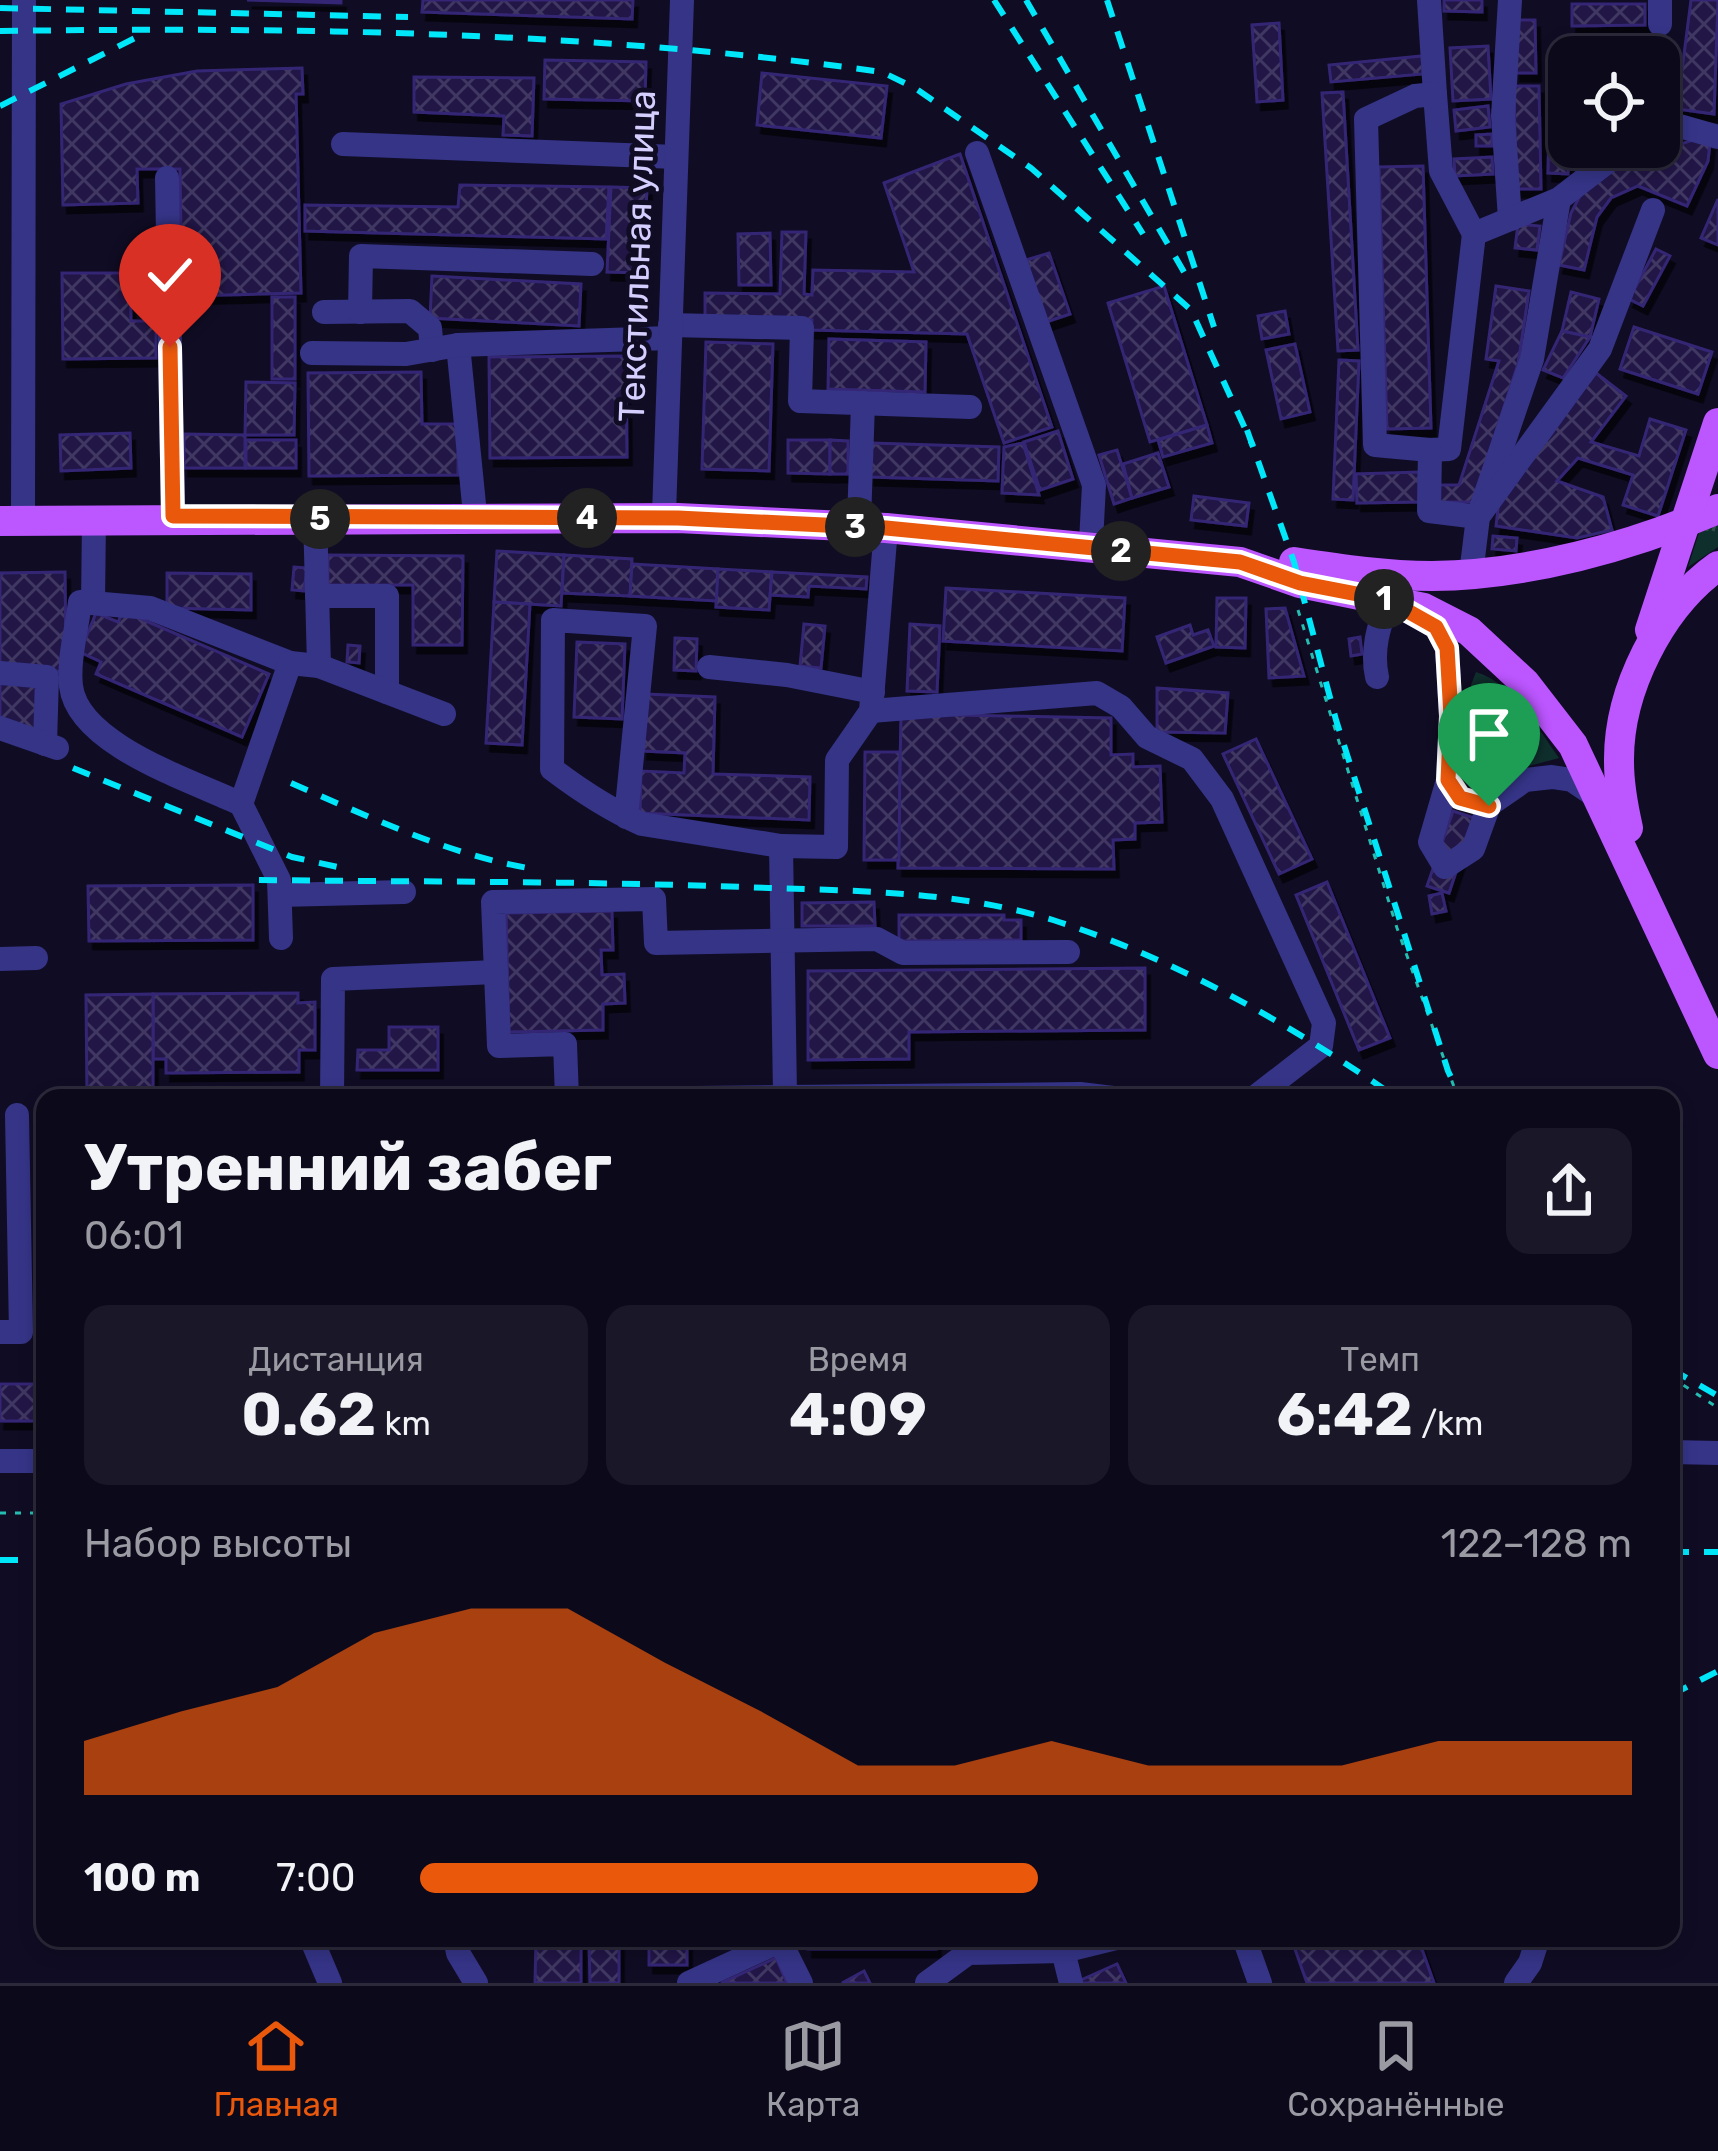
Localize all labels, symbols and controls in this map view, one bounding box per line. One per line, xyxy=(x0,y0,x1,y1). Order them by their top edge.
map controls xyxy=(1548,36,1680,168)
button: locate xyxy=(1548,36,1680,168)
street label: Текстильная улица xyxy=(610,89,664,423)
pin xyxy=(119,224,221,347)
icon: check xyxy=(137,242,203,308)
pin: 4 xyxy=(557,488,617,548)
pin: 5 xyxy=(290,489,350,549)
pin: 3 xyxy=(825,497,885,557)
text: 4 xyxy=(576,498,598,537)
text: 5 xyxy=(309,499,331,538)
text: 3 xyxy=(844,507,866,546)
pin: 2 xyxy=(1091,521,1151,581)
text: 2 xyxy=(1110,531,1132,570)
pin: 1 xyxy=(1354,569,1414,629)
text: 1 xyxy=(1376,579,1392,618)
pin xyxy=(1438,683,1540,806)
icon: arrive xyxy=(1456,701,1522,767)
text: Утренний забег xyxy=(84,1128,612,1207)
button: share xyxy=(1506,1128,1632,1254)
text: 06:01 xyxy=(84,1213,184,1259)
text: Дистанция xyxy=(248,1340,424,1379)
text: Время xyxy=(808,1340,908,1379)
text: Темп xyxy=(1340,1340,1420,1379)
text: 0.62 xyxy=(241,1379,376,1450)
text: 4:09 xyxy=(789,1379,927,1450)
text: 6:42 xyxy=(1277,1379,1413,1450)
text: km xyxy=(376,1404,431,1443)
text: /km xyxy=(1413,1404,1483,1443)
text: Набор высоты xyxy=(84,1521,352,1567)
text: 122–128 m xyxy=(1441,1521,1632,1567)
text: 100 m xyxy=(84,1855,200,1901)
text: 7:00 xyxy=(276,1855,356,1901)
tab: Главная xyxy=(214,2013,339,2124)
tab: Карта xyxy=(766,2013,860,2124)
tab: Сохранённые xyxy=(1287,2013,1504,2124)

